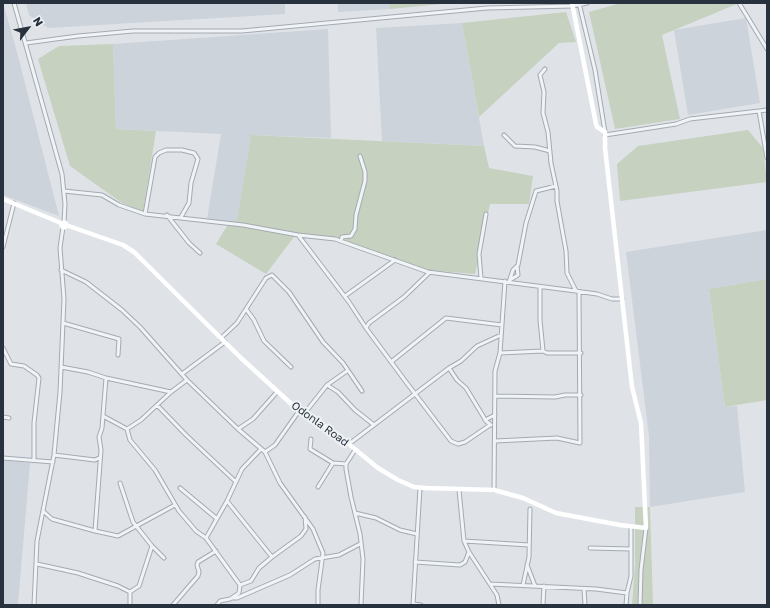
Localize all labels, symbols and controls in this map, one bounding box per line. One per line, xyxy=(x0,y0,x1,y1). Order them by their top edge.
north arrow xyxy=(8,8,48,48)
text: N xyxy=(31,14,46,28)
street label: Odonla Road xyxy=(289,399,351,449)

